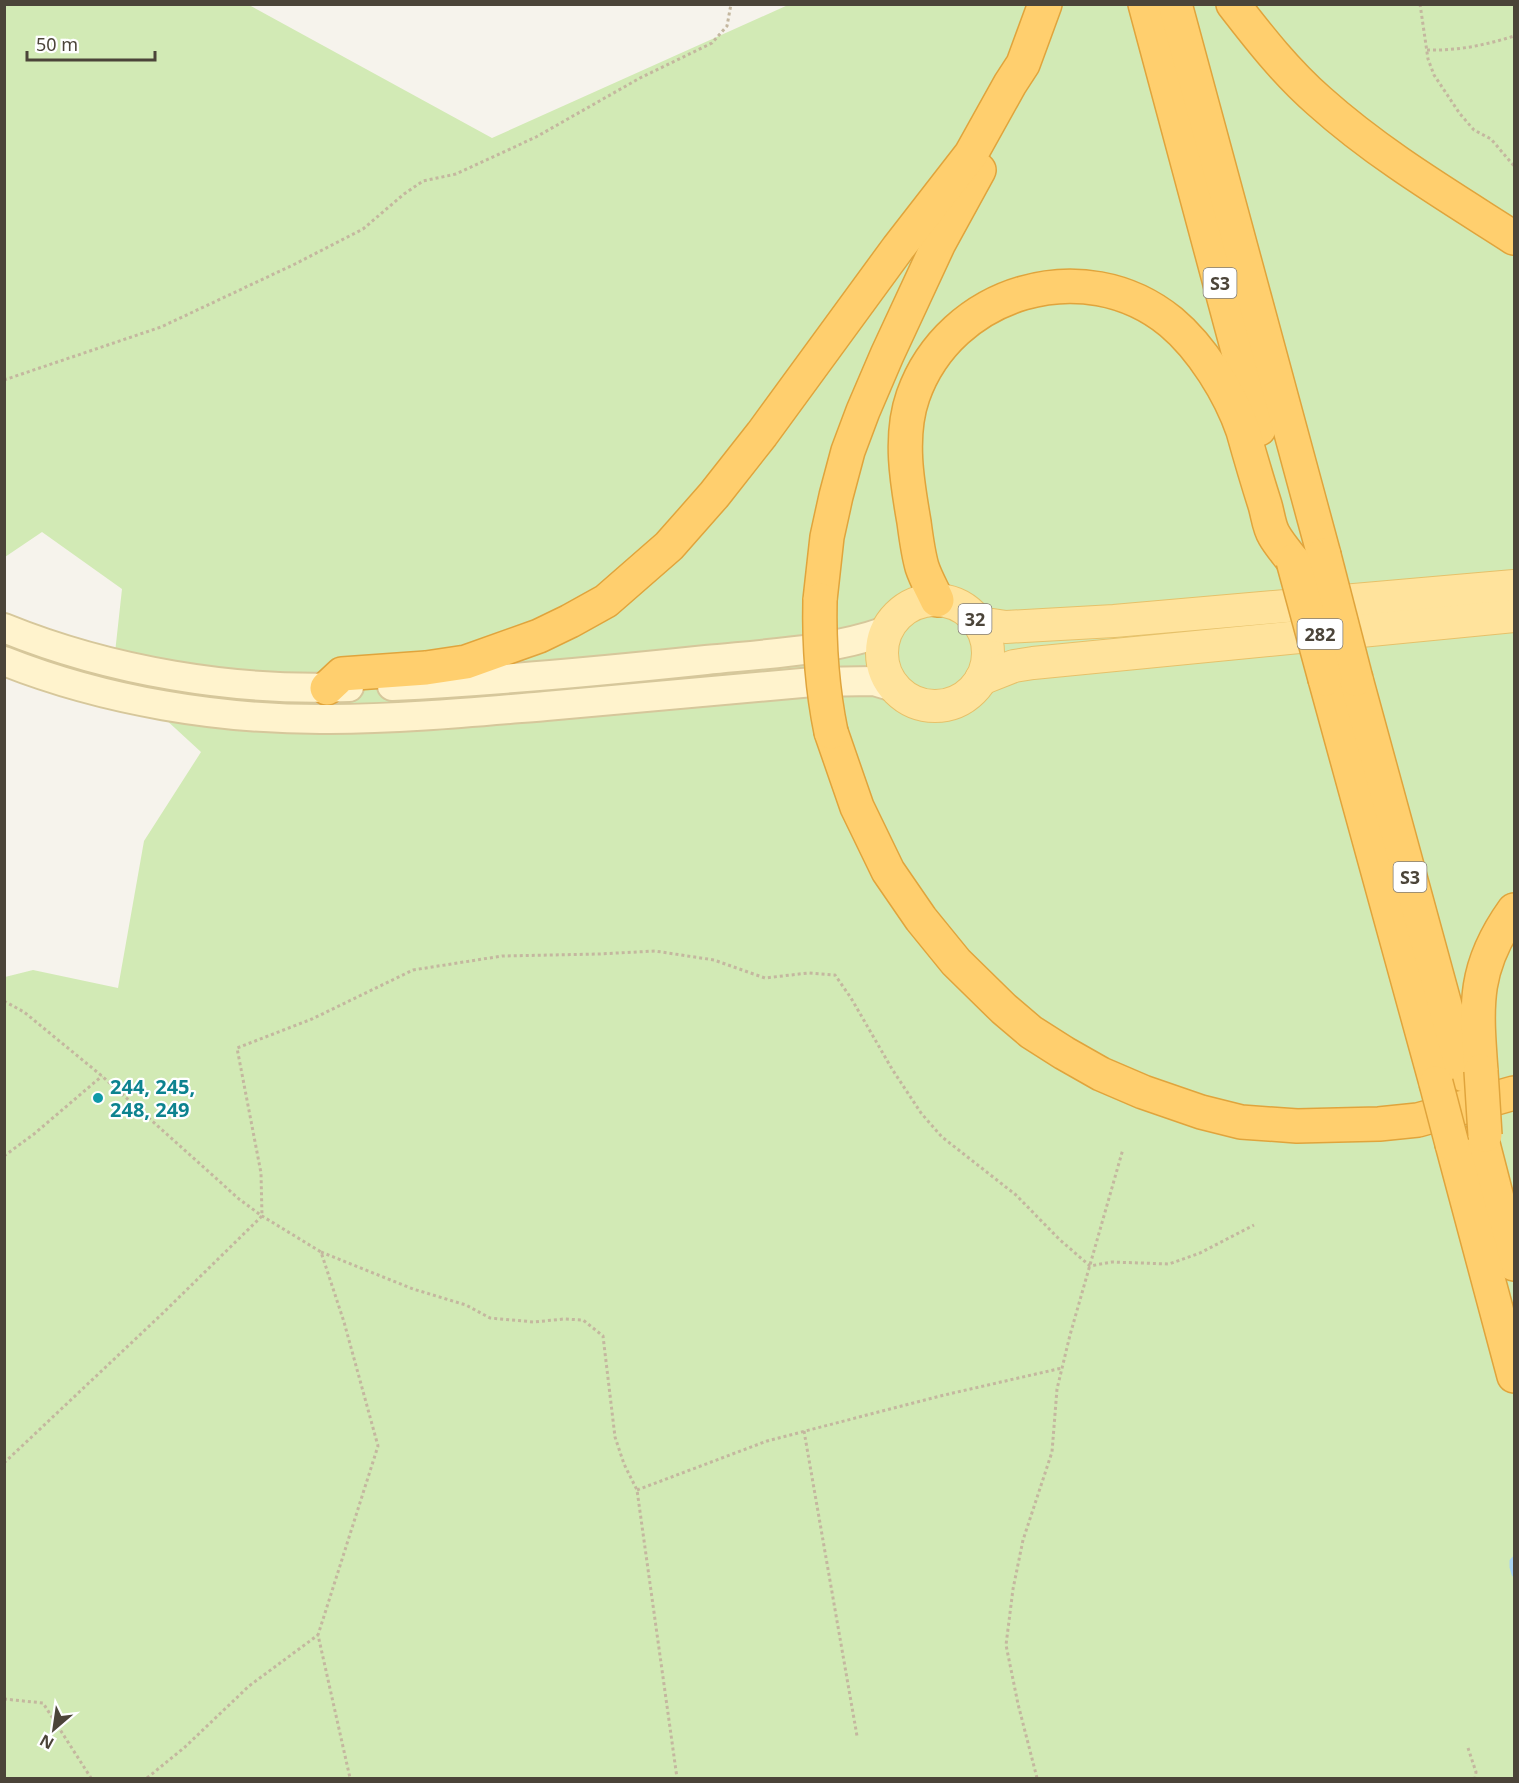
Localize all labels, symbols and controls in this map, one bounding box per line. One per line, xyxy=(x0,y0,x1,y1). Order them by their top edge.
scale bar xyxy=(27,24,154,62)
text: 50 m xyxy=(36,32,78,56)
road number: S3 xyxy=(1204,268,1236,298)
road number: 32 xyxy=(958,604,992,634)
road number: 282 xyxy=(1298,619,1342,649)
road number: S3 xyxy=(1394,862,1426,892)
place label: 244, 245, 248, 249 xyxy=(110,1073,195,1123)
marker: 244, 245, 248, 249 xyxy=(91,1091,105,1105)
north arrow xyxy=(24,1699,84,1759)
text: N xyxy=(36,1729,58,1755)

